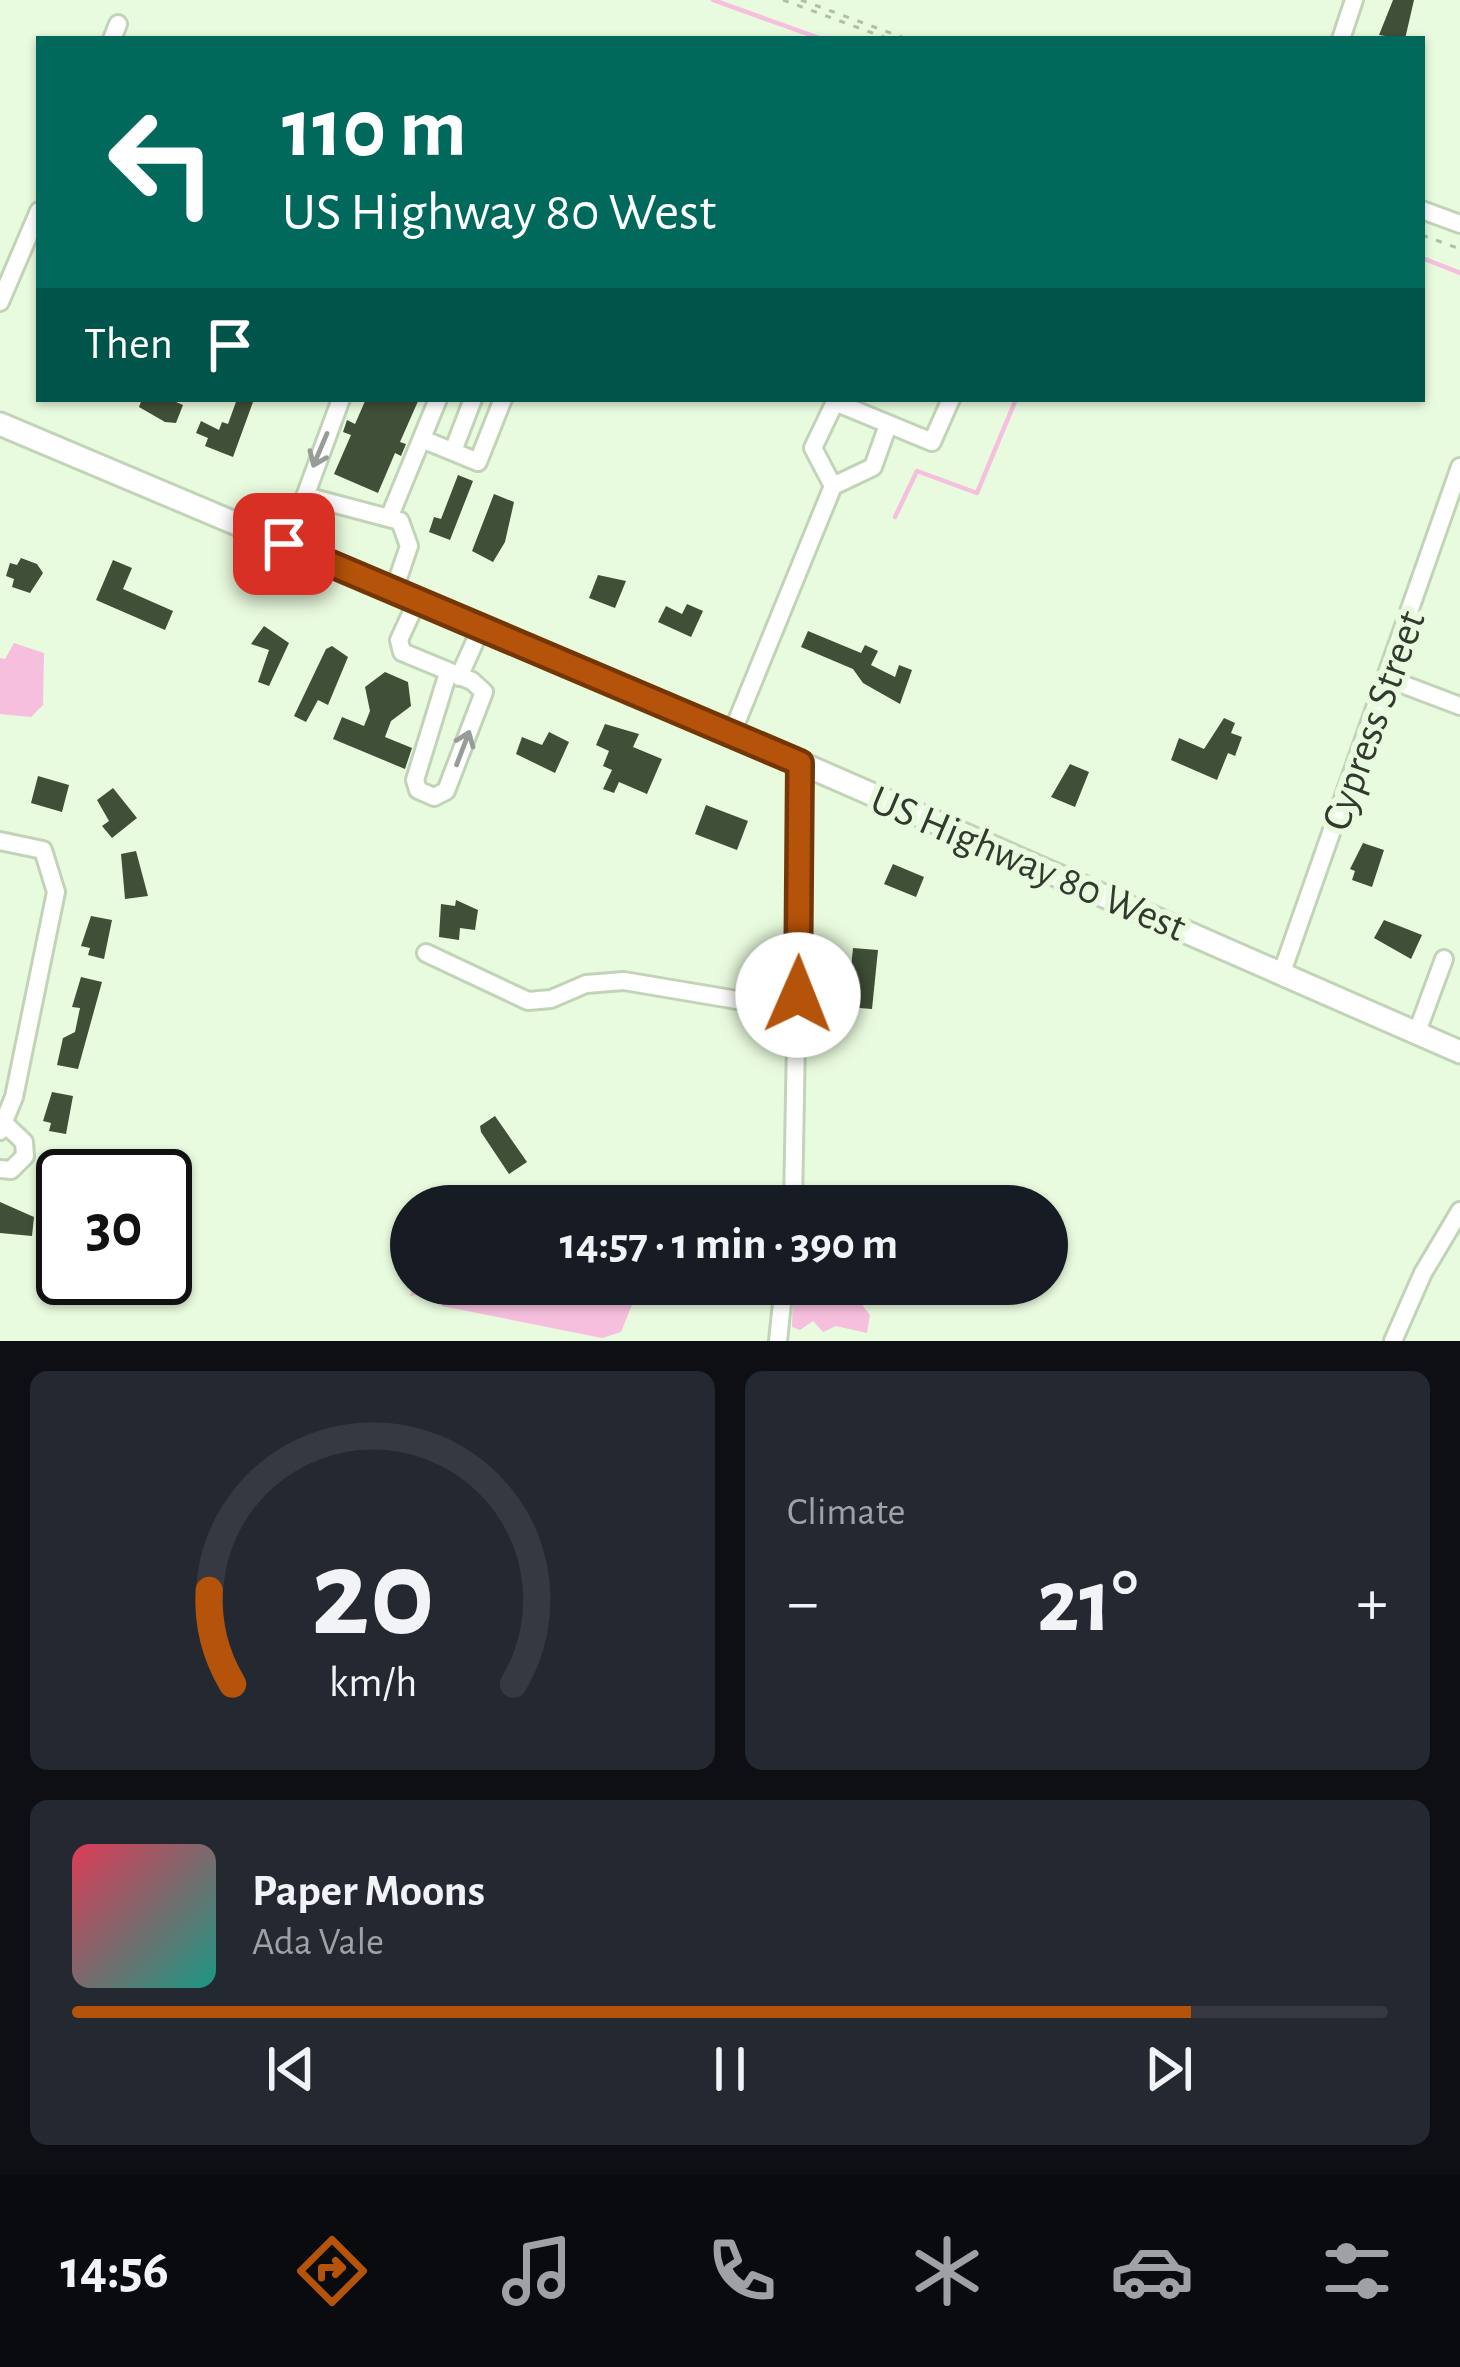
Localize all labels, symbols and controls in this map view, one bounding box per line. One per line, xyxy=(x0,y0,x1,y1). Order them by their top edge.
icon: left xyxy=(84,84,240,240)
text: 110 m xyxy=(282,88,467,172)
text: US Highway 80 West xyxy=(282,186,716,240)
icon: arrive xyxy=(197,312,263,378)
text: Then xyxy=(84,322,173,367)
one-way arrow xyxy=(308,430,329,467)
pin xyxy=(233,493,335,595)
icon: arrive xyxy=(251,511,317,577)
street label: Cypress Street xyxy=(1315,605,1433,836)
one-way arrow xyxy=(454,730,475,767)
street label: US Highway 80 West xyxy=(865,779,1192,949)
position arrow xyxy=(735,932,861,1058)
speed limit sign: 30 xyxy=(36,1149,192,1305)
text: 14:57 · 1 min · 390 m xyxy=(560,1222,898,1267)
text: Climate xyxy=(787,1493,905,1532)
text: 20 xyxy=(311,1533,434,1658)
text: 21° xyxy=(1037,1558,1138,1648)
text: − xyxy=(787,1570,819,1636)
text: + xyxy=(1356,1570,1388,1636)
text: km/h xyxy=(328,1661,417,1704)
text: Paper Moons xyxy=(252,1869,485,1914)
text: Ada Vale xyxy=(252,1923,384,1962)
icon: previous xyxy=(258,2036,324,2102)
icon: pause xyxy=(697,2036,763,2102)
icon: next xyxy=(1136,2036,1202,2102)
icon: directions xyxy=(290,2229,374,2313)
icon: music xyxy=(495,2229,579,2313)
icon: phone xyxy=(700,2229,784,2313)
icon: climate xyxy=(905,2229,989,2313)
icon: car xyxy=(1110,2229,1194,2313)
icon: filters xyxy=(1315,2229,1399,2313)
text: 14:56 xyxy=(61,2244,169,2298)

